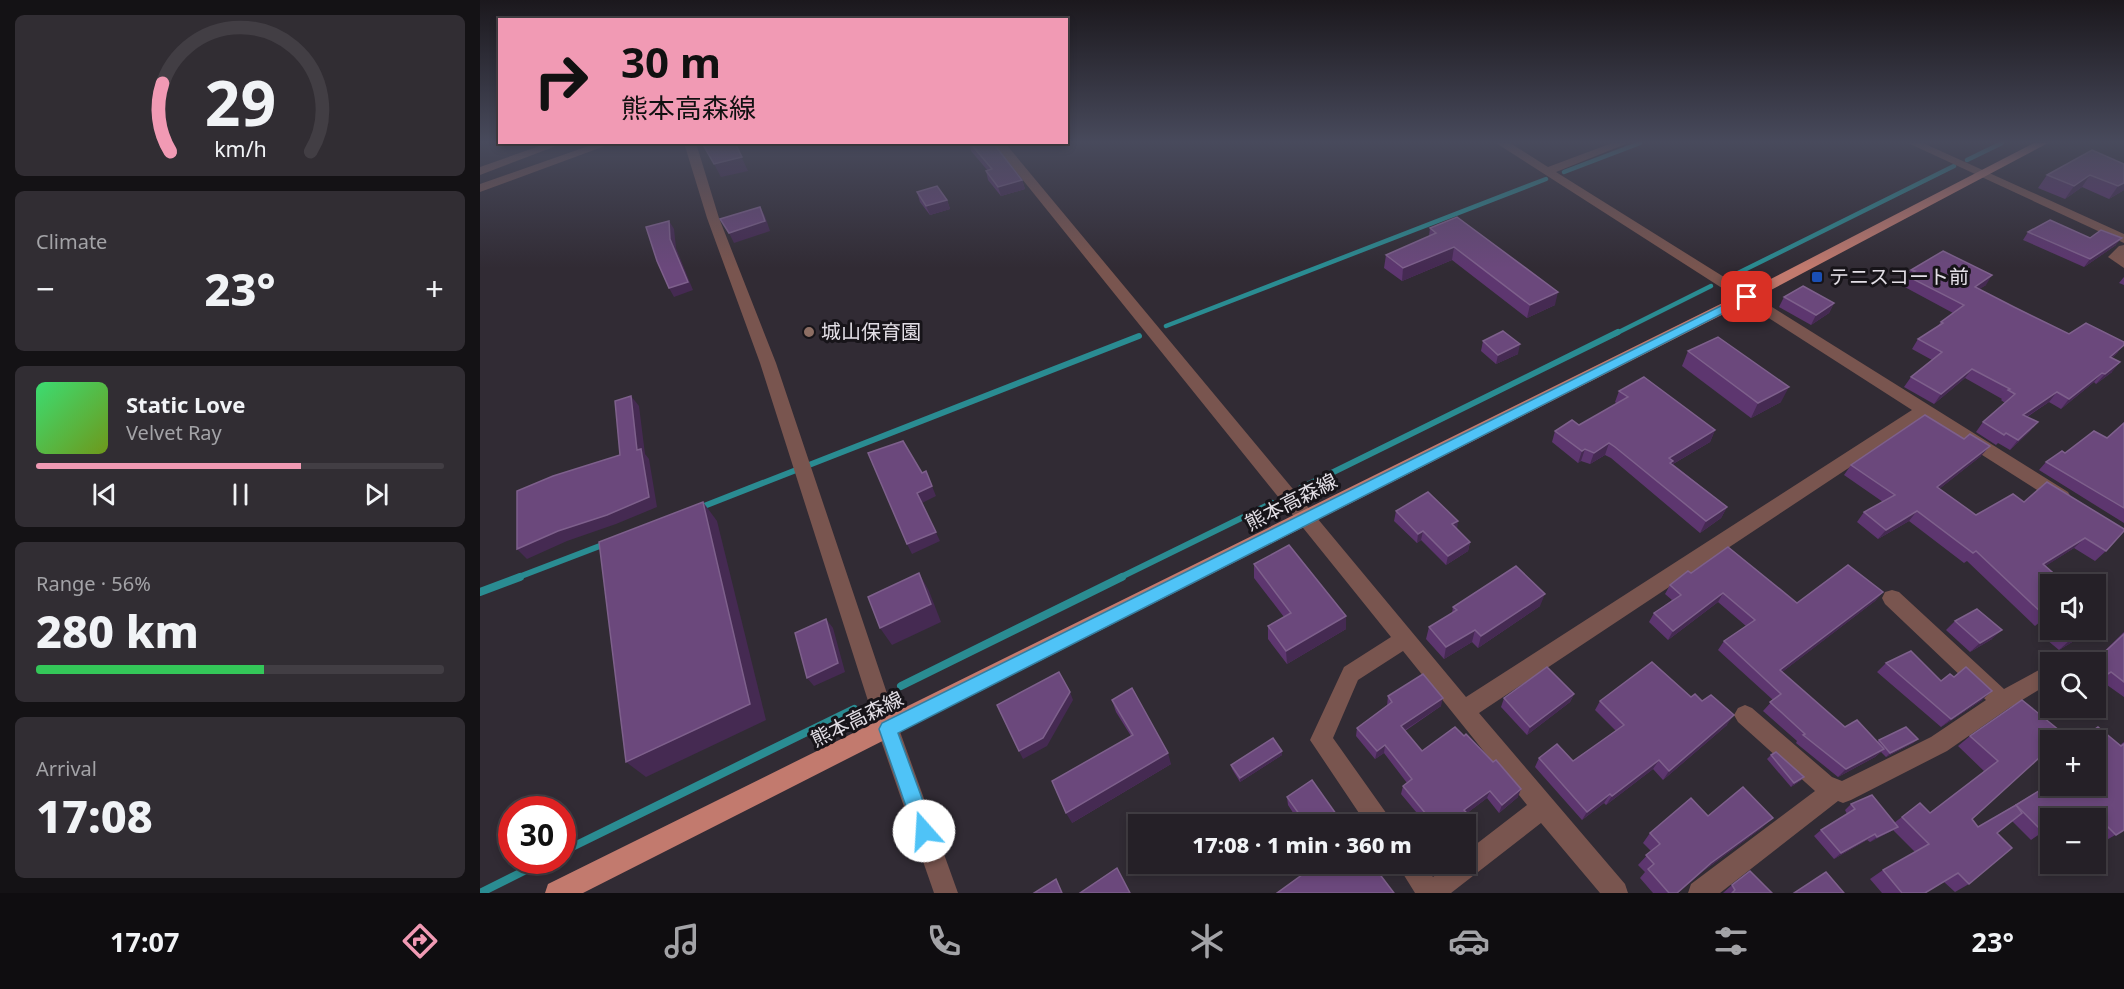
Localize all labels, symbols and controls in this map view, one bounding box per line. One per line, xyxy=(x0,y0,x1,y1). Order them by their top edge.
text: 30 m xyxy=(621,33,721,90)
icon: right xyxy=(522,42,600,120)
text: 29 xyxy=(204,59,276,144)
text: 熊本高森線 xyxy=(621,89,756,126)
text: km/h xyxy=(214,135,266,164)
text: Climate xyxy=(36,228,107,255)
text: 23° xyxy=(204,258,276,319)
place label: テニスコート前 xyxy=(1829,263,1969,290)
text: − xyxy=(36,266,55,311)
text: + xyxy=(425,266,444,311)
marker: テニスコート前 xyxy=(1810,270,1824,284)
pin xyxy=(1721,271,1772,322)
icon: arrive xyxy=(1730,280,1763,313)
place label: 城山保育園 xyxy=(821,318,921,345)
marker: 城山保育園 xyxy=(802,325,816,339)
text: Static Love xyxy=(126,389,245,419)
text: Velvet Ray xyxy=(126,419,222,446)
street label: 熊本高森線 xyxy=(1240,467,1341,536)
icon: previous xyxy=(88,478,121,511)
icon: pause xyxy=(224,478,257,511)
icon: next xyxy=(360,478,393,511)
text: Range · 56% xyxy=(36,570,151,597)
map controls xyxy=(2040,574,2106,874)
button: sound xyxy=(2040,574,2106,640)
text: 280 km xyxy=(36,600,199,661)
button: search xyxy=(2040,652,2106,718)
street label: 熊本高森線 xyxy=(806,684,908,753)
button: + xyxy=(2040,730,2106,796)
text: Arrival xyxy=(36,755,97,782)
text: 17:08 xyxy=(36,785,153,846)
speed limit sign: 30 xyxy=(498,796,576,874)
position arrow xyxy=(892,799,956,863)
button: − xyxy=(2040,808,2106,874)
text: 17:08 · 1 min · 360 m xyxy=(1192,829,1412,859)
icon: directions xyxy=(399,920,441,962)
icon: music xyxy=(661,920,703,962)
icon: phone xyxy=(923,920,965,962)
icon: climate xyxy=(1186,920,1228,962)
icon: car xyxy=(1448,920,1490,962)
icon: filters xyxy=(1710,920,1752,962)
text: 17:07 xyxy=(110,923,179,960)
text: 23° xyxy=(1972,923,2014,960)

